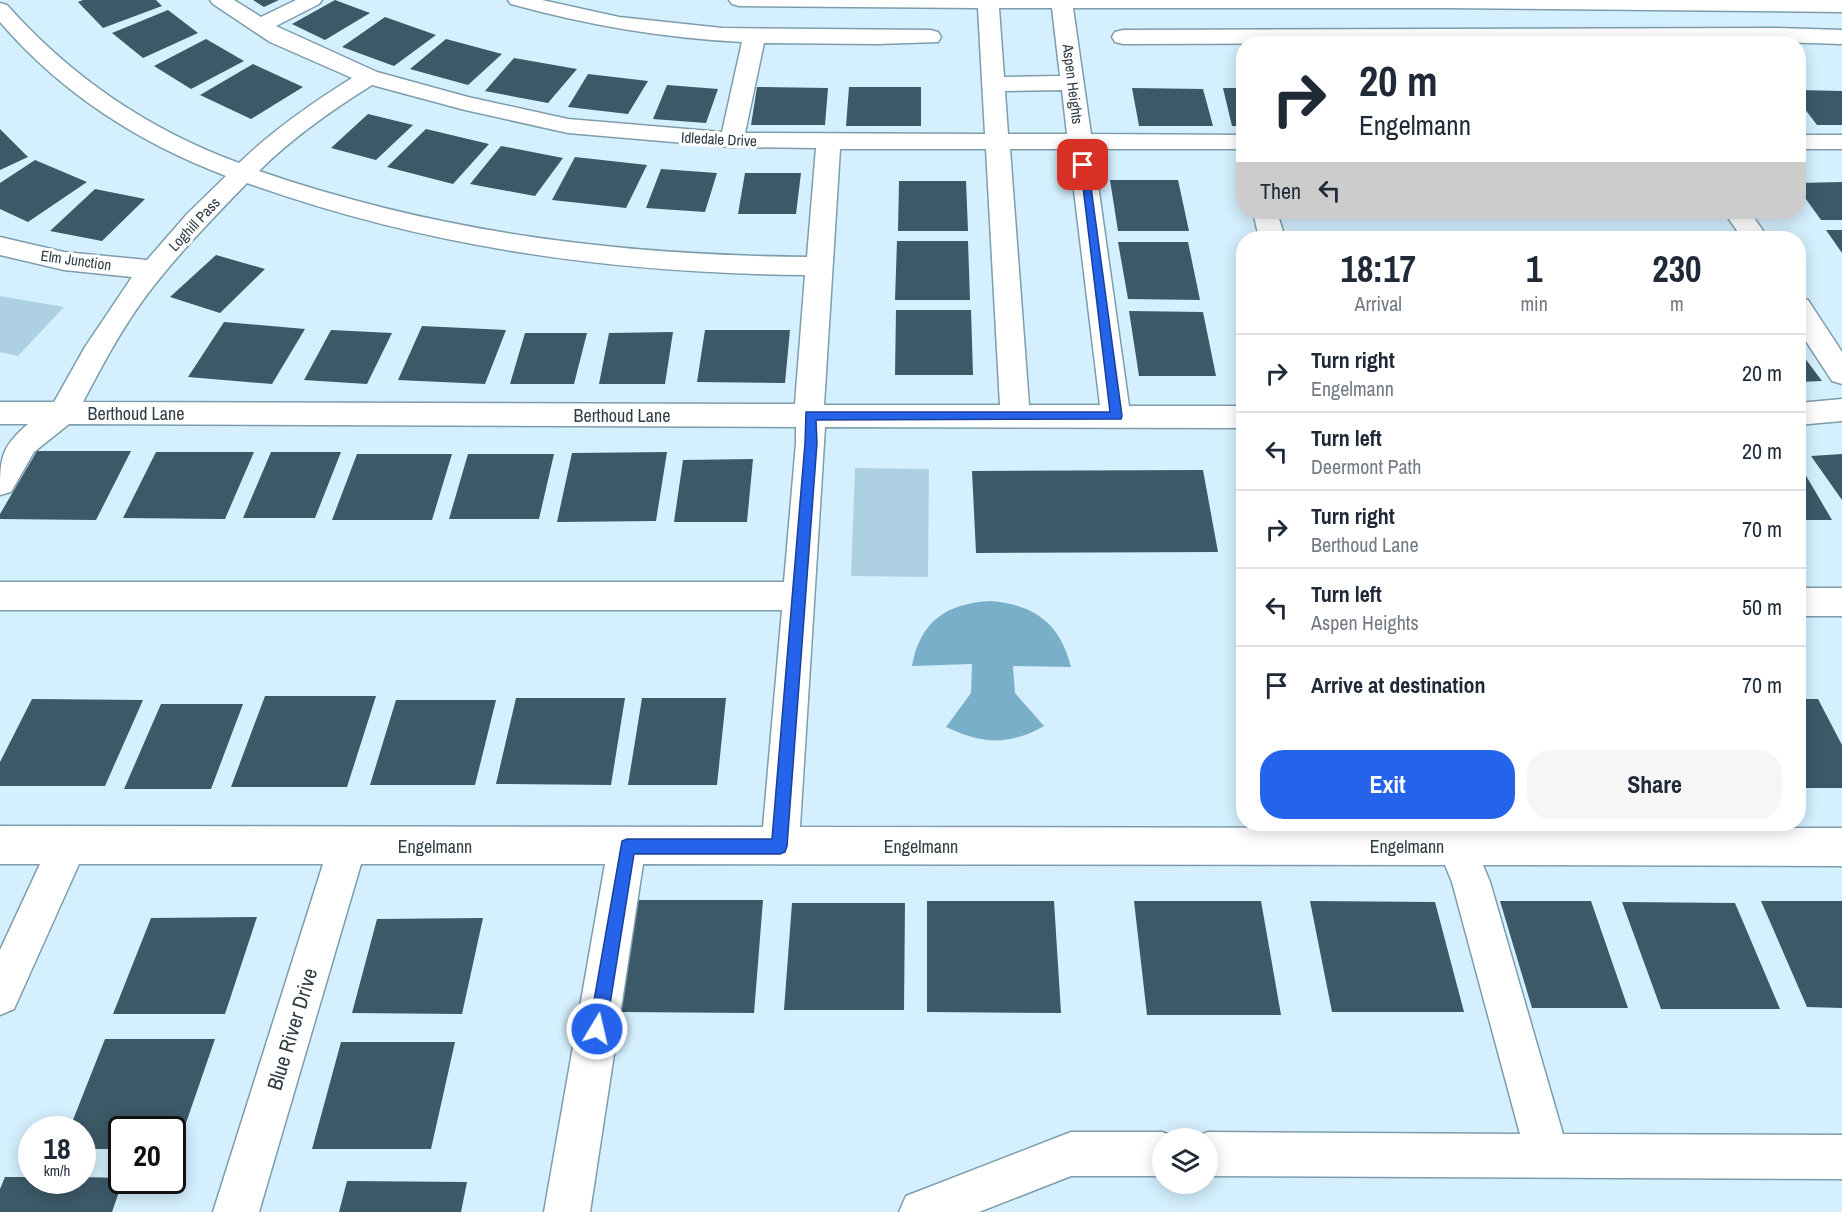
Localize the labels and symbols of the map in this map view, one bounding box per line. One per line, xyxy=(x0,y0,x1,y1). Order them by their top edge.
street label: Aspen Heights xyxy=(1058,42,1088,125)
street label: Idledale Drive xyxy=(681,127,758,151)
pin xyxy=(1057,139,1108,190)
street label: Loghill Pass xyxy=(163,192,225,256)
street label: Elm Junction xyxy=(39,245,113,275)
street label: Berthoud Lane xyxy=(88,401,184,426)
street label: Berthoud Lane xyxy=(574,403,670,428)
street label: Engelmann xyxy=(398,834,472,859)
street label: Engelmann xyxy=(884,834,958,859)
street label: Engelmann xyxy=(1370,834,1444,859)
street label: Blue River Drive xyxy=(260,964,324,1094)
position arrow xyxy=(565,997,629,1061)
speed limit sign: 20 xyxy=(108,1116,186,1194)

